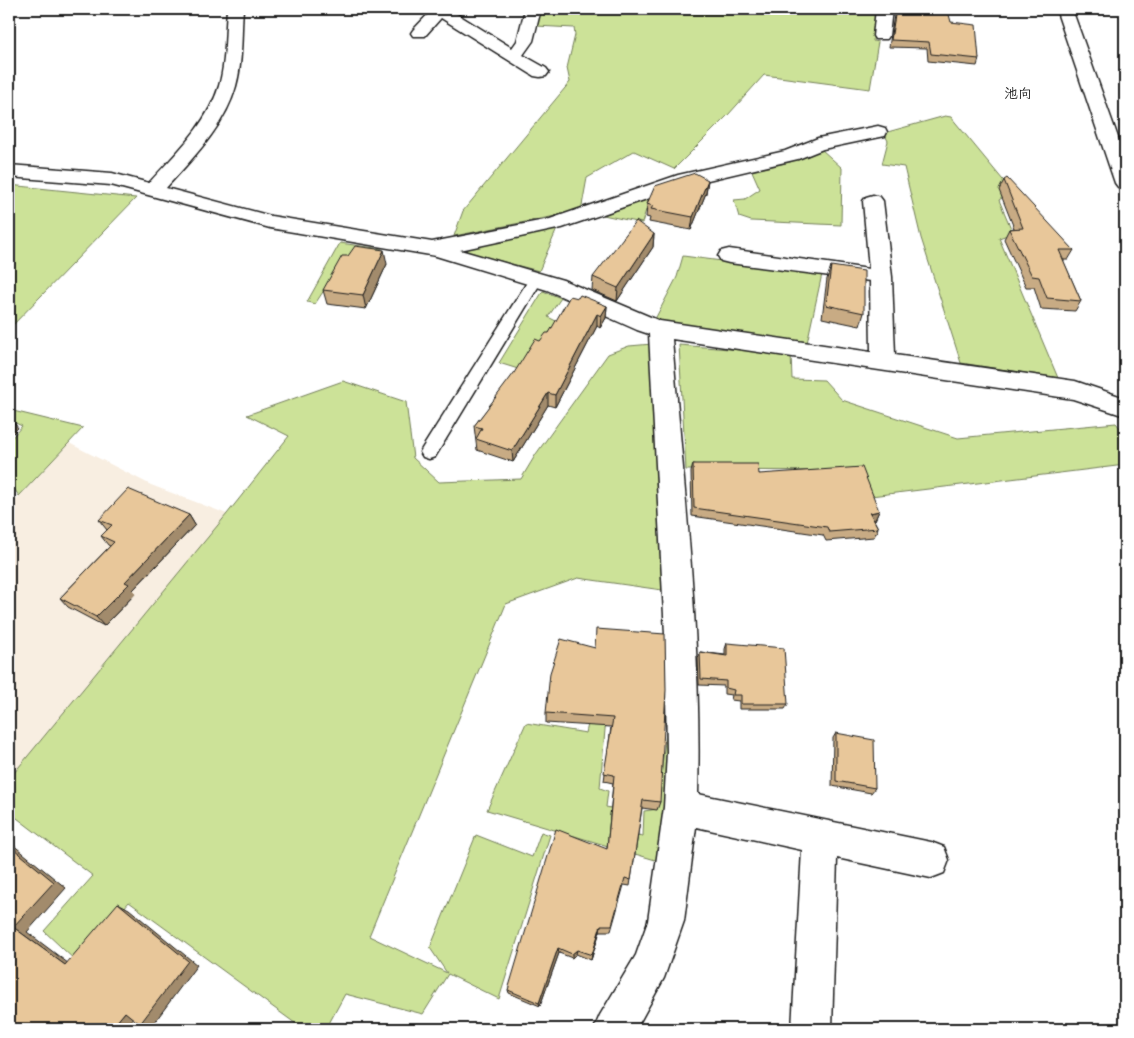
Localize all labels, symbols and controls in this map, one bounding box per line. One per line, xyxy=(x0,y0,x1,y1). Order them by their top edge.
district label: 池向 xyxy=(1004,83,1032,105)

